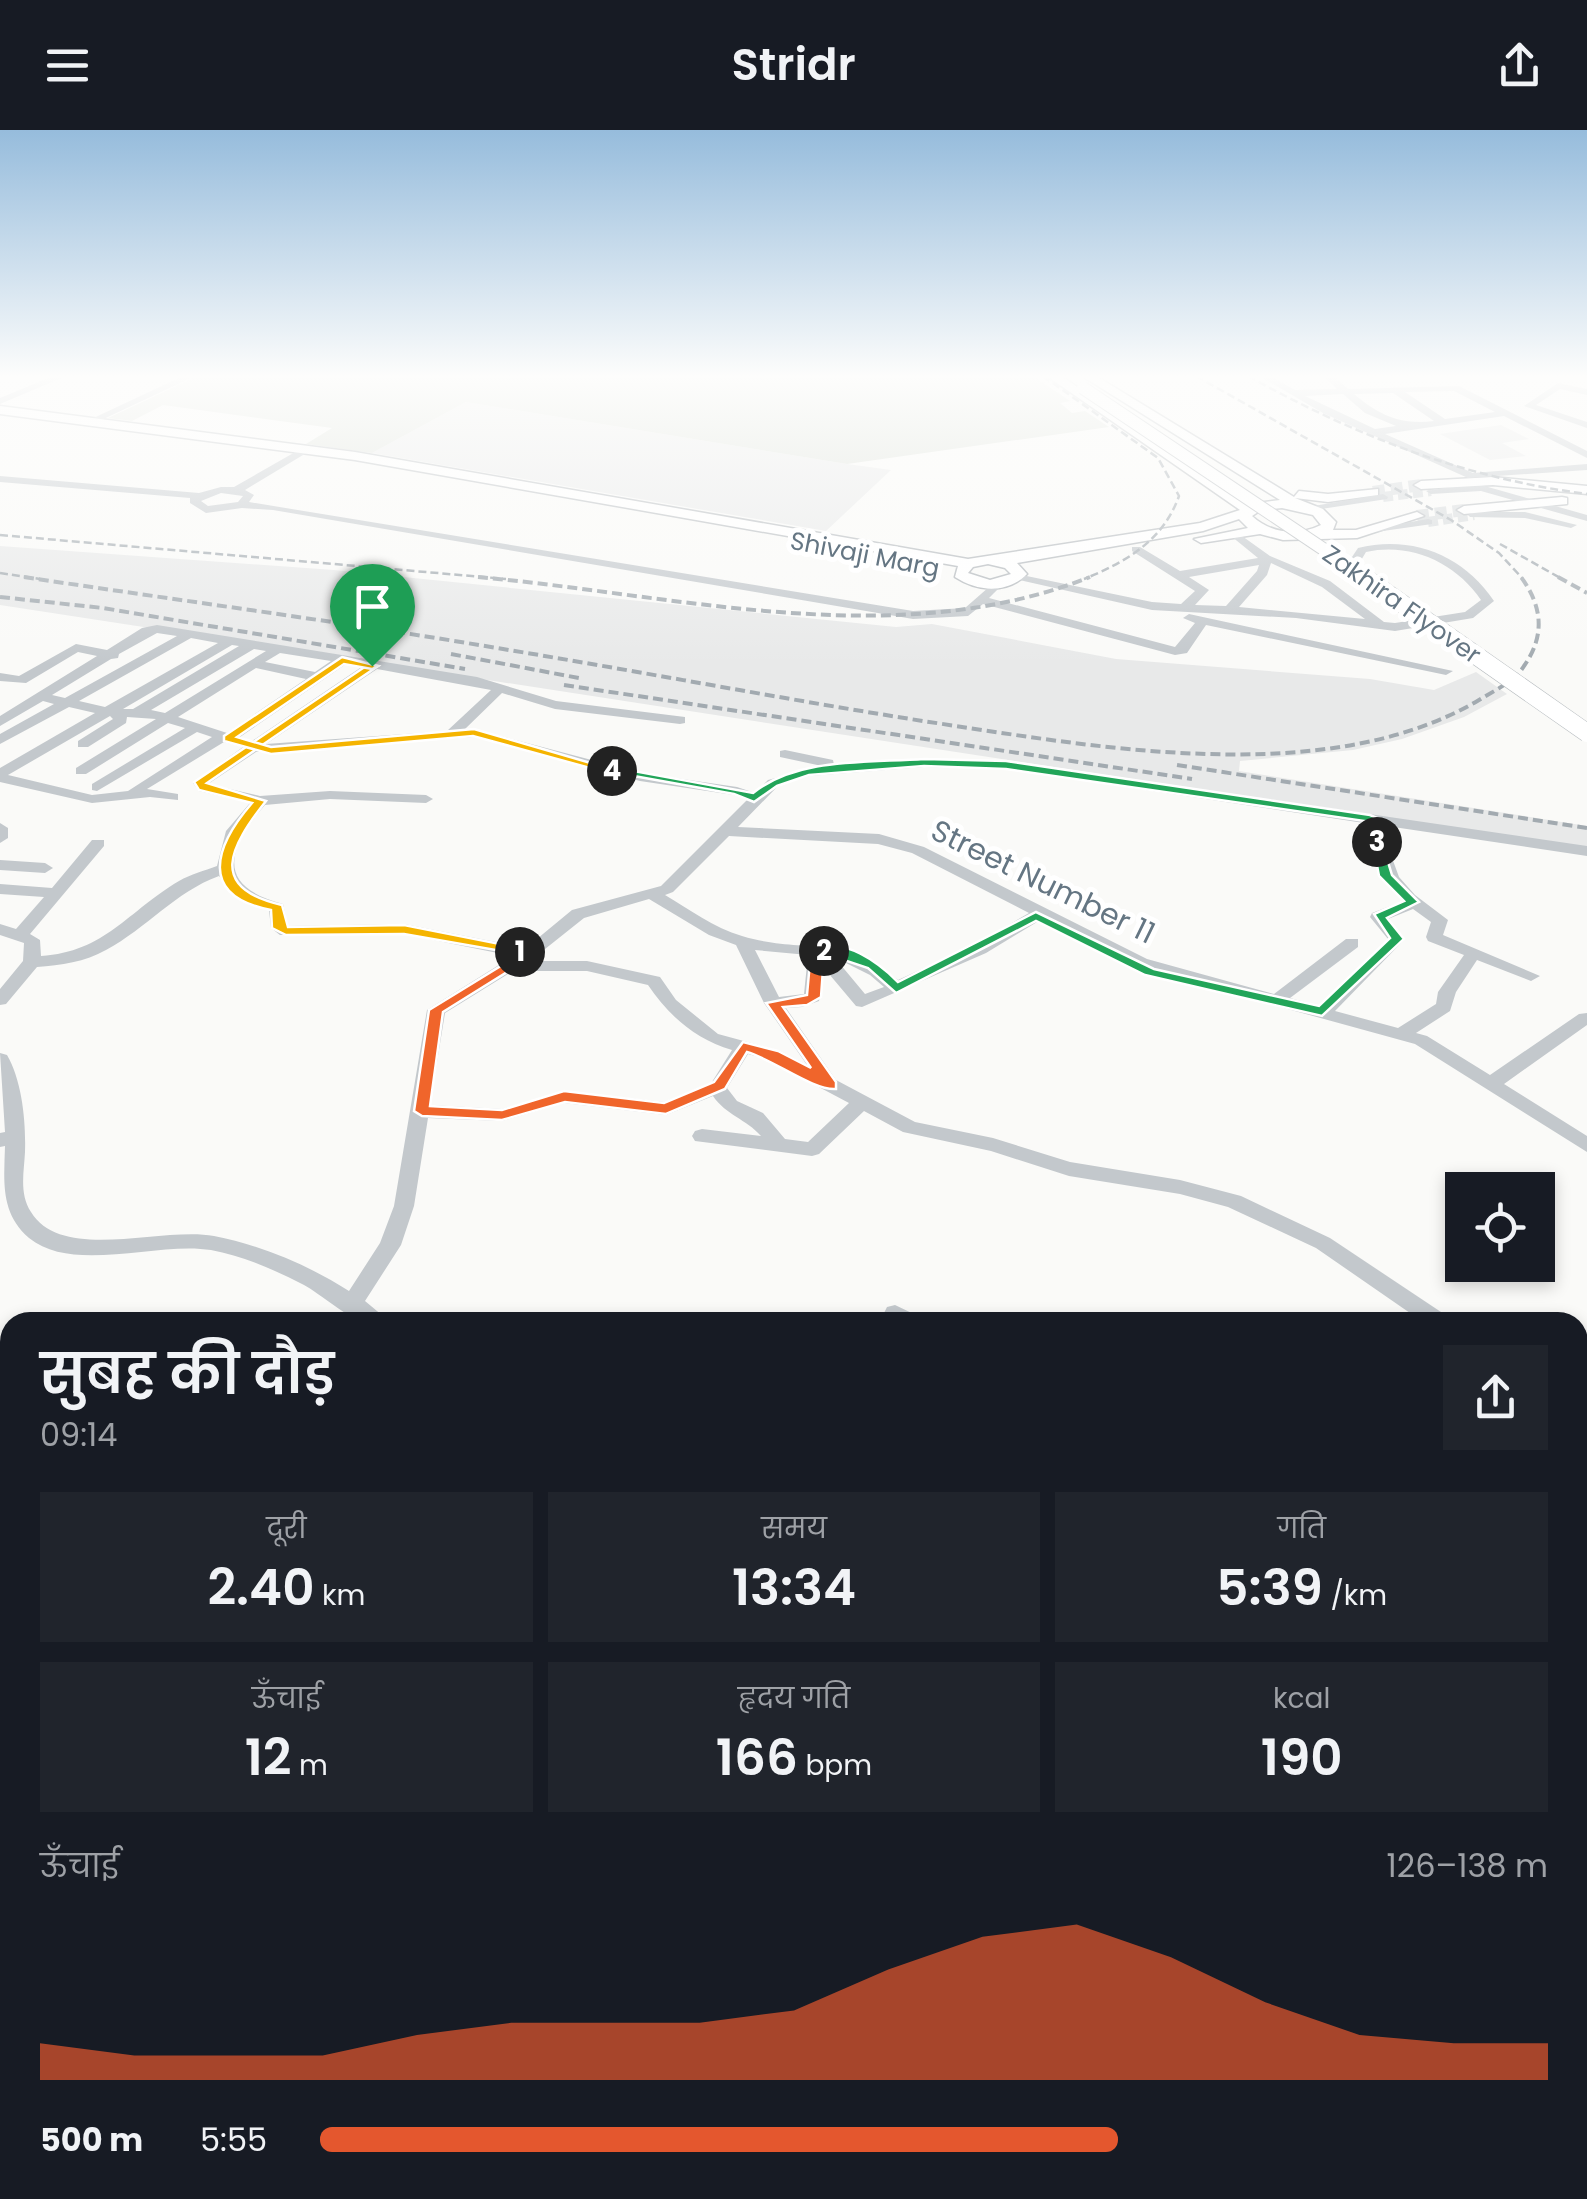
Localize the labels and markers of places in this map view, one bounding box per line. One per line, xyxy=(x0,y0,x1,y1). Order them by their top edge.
pin xyxy=(330,564,415,667)
pin: 4 xyxy=(587,746,637,796)
pin: 3 xyxy=(1352,817,1402,867)
pin: 2 xyxy=(799,926,849,976)
pin: 1 xyxy=(495,927,545,977)

